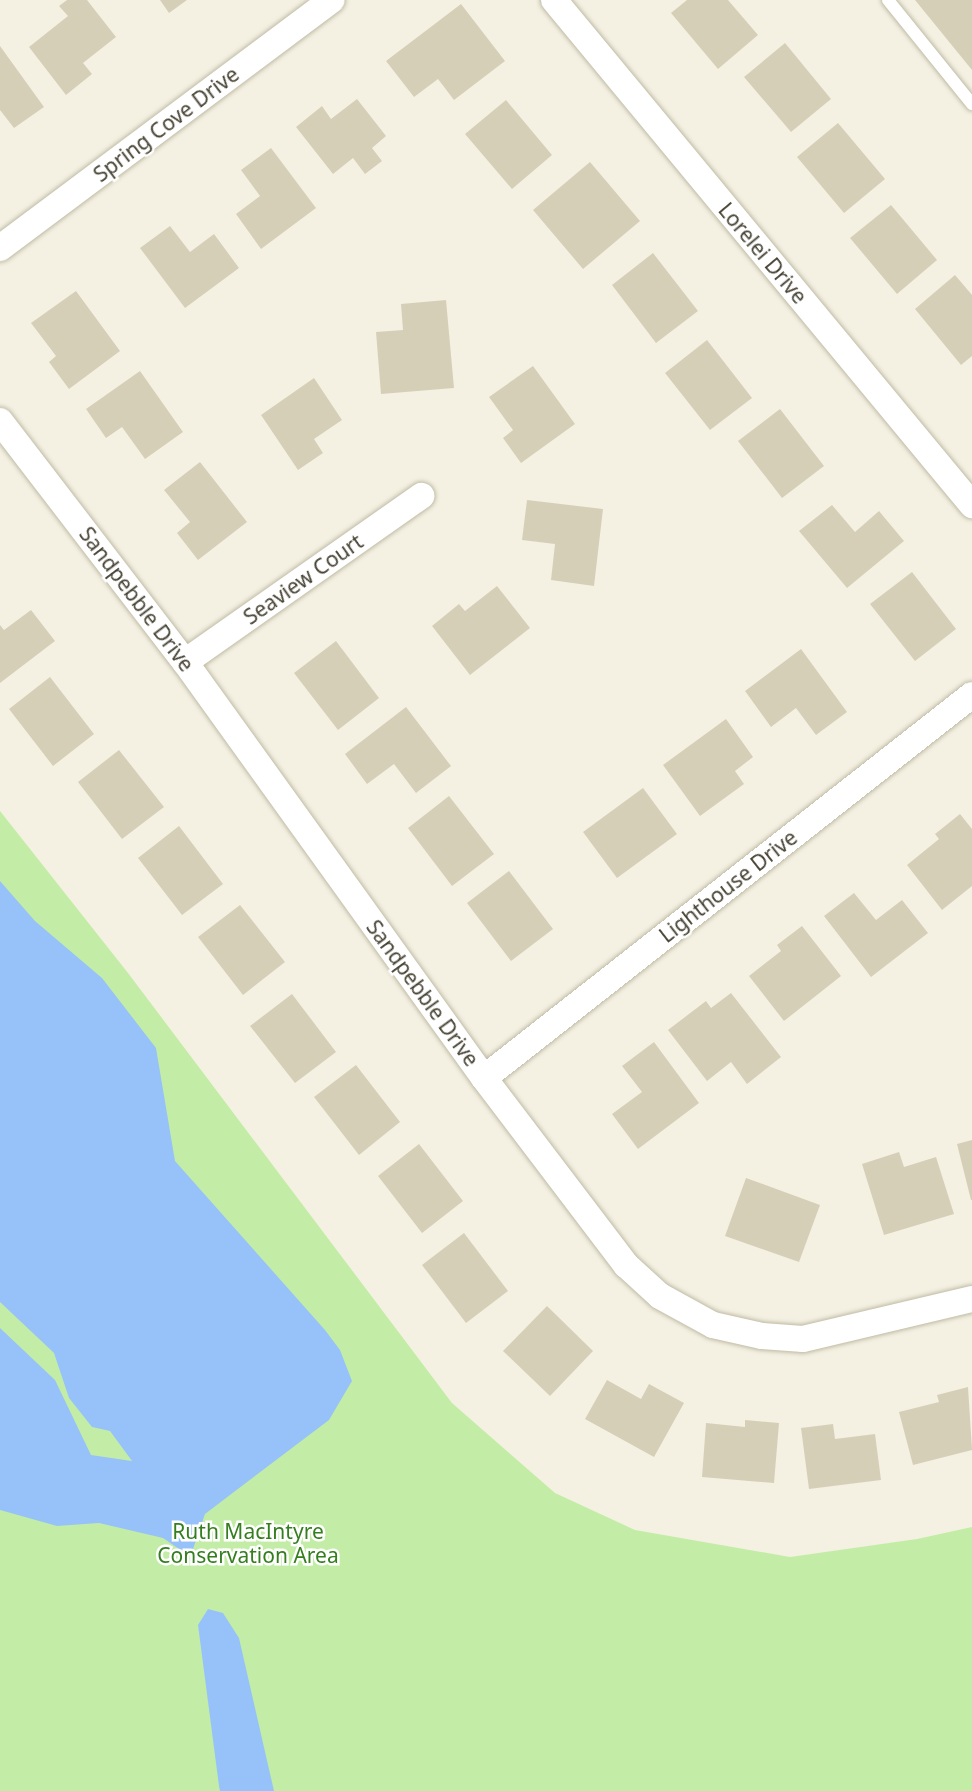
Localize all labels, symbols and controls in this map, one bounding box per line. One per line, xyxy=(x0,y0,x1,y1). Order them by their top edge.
street label: Spring Cove Drive xyxy=(88,61,244,187)
street label: Lorelei Drive xyxy=(714,197,812,309)
street label: Sandpebble Drive xyxy=(74,522,200,676)
street label: Seaview Court xyxy=(238,529,368,629)
street label: Lighthouse Drive xyxy=(654,824,802,948)
street label: Sandpebble Drive xyxy=(362,915,484,1071)
park label: Ruth MacIntyre Conservation Area xyxy=(157,1518,339,1568)

